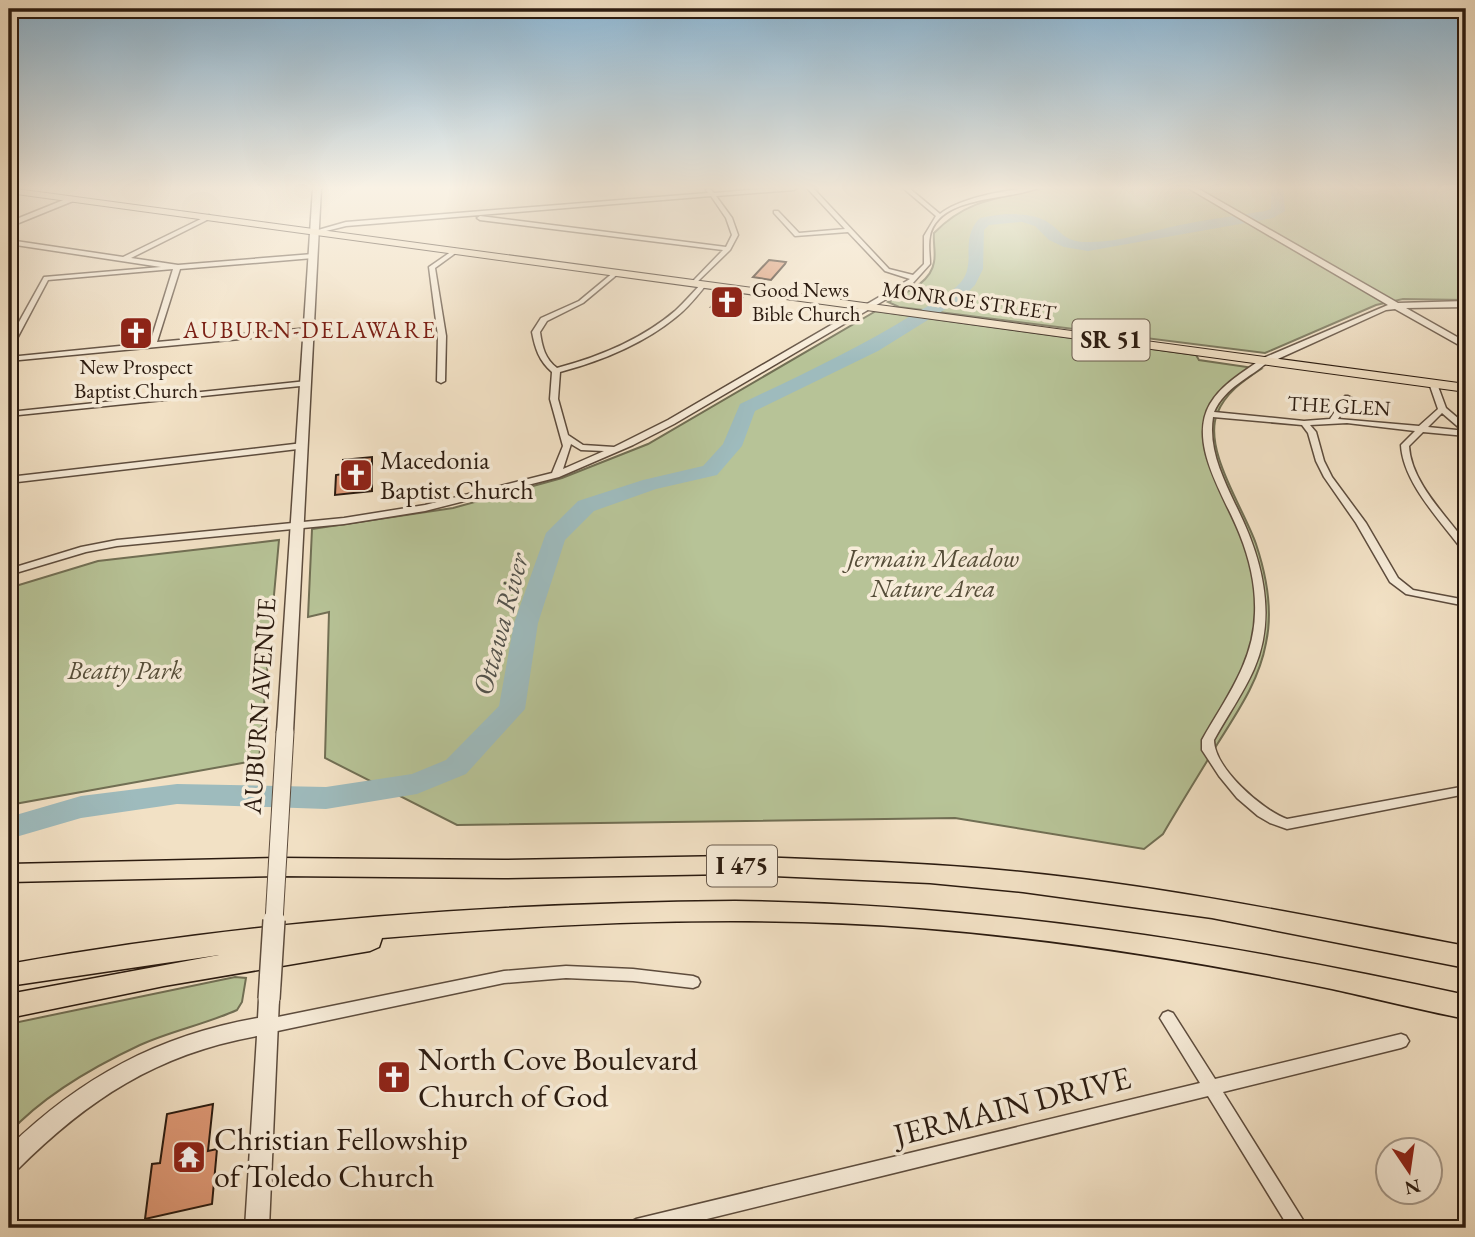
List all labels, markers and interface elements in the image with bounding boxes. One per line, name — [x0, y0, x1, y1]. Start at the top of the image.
street label: MONROE STREET — [880, 275, 1059, 326]
place label: Good News Bible Church — [752, 276, 861, 327]
church icon: Good News Bible Church — [708, 283, 746, 321]
church icon: New Prospect Baptist Church — [117, 314, 155, 352]
district label: AUBURN-DELAWARE — [182, 315, 437, 345]
road number: SR 51 — [1072, 320, 1150, 360]
place label: New Prospect Baptist Church — [74, 353, 198, 404]
street label: THE GLEN — [1287, 389, 1392, 422]
place label: Macedonia Baptist Church — [380, 443, 534, 507]
church icon: Macedonia Baptist Church — [337, 456, 375, 494]
park label: Jermain Meadow Nature Area — [842, 541, 1019, 605]
water label: Ottawa River — [464, 548, 537, 699]
street label: AUBURN AVENUE — [234, 596, 284, 816]
park label: Beatty Park — [67, 653, 183, 687]
road number: I 475 — [707, 846, 777, 886]
place label: North Cove Boulevard Church of God — [418, 1038, 699, 1117]
street label: JERMAIN DRIVE — [886, 1056, 1135, 1156]
church icon: North Cove Boulevard Church of God — [375, 1058, 413, 1096]
place label: Christian Fellowship of Toledo Church — [214, 1118, 468, 1197]
north arrow — [1374, 1136, 1444, 1206]
temple icon: Christian Fellowship of Toledo Church — [170, 1138, 208, 1176]
text: N — [1402, 1173, 1423, 1201]

